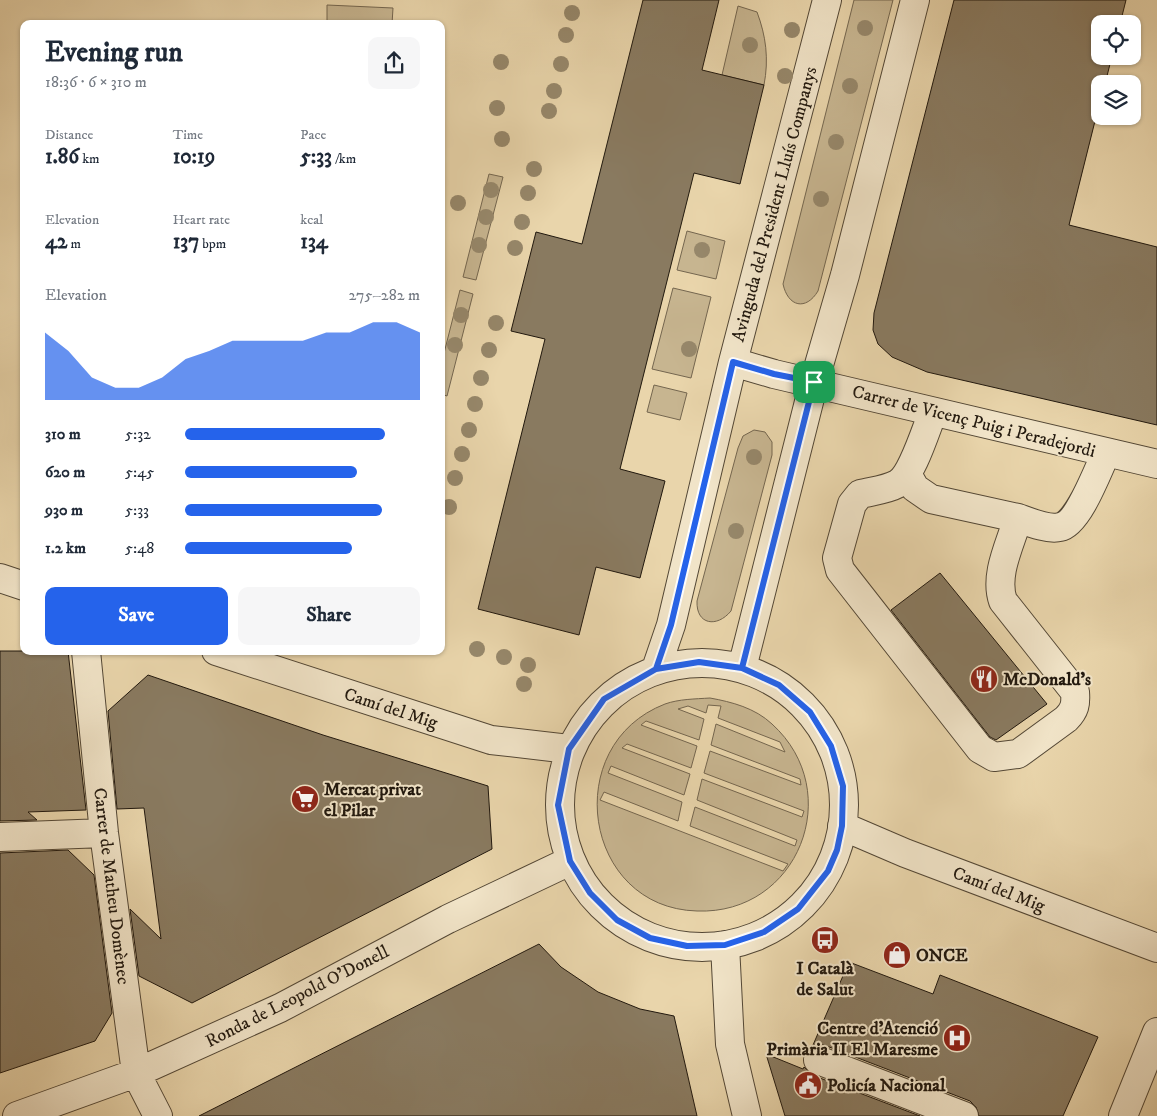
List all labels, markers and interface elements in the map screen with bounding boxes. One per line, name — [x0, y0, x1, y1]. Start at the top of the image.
map controls — [1091, 15, 1141, 125]
button: locate — [1091, 15, 1141, 65]
text: Evening run — [45, 35, 183, 70]
button: share — [368, 37, 420, 89]
street label: Avinguda del President Lluís Companys — [728, 64, 822, 344]
text: 18:36 · 6 × 310 m — [45, 72, 147, 92]
button: layers — [1091, 75, 1141, 125]
text: Distance — [45, 126, 93, 144]
text: Time — [173, 126, 203, 144]
text: Pace — [300, 126, 326, 144]
text: 1.86 — [45, 144, 79, 170]
text: 10:19 — [173, 144, 215, 170]
text: 5:33 — [300, 144, 332, 170]
text: km — [79, 150, 100, 168]
text: /km — [332, 150, 356, 168]
text: Elevation — [45, 211, 99, 229]
text: Heart rate — [173, 211, 230, 229]
text: kcal — [300, 211, 323, 229]
text: 42 — [45, 229, 67, 255]
text: 137 — [173, 229, 199, 255]
text: 134 — [300, 229, 328, 255]
text: m — [67, 235, 81, 253]
text: bpm — [199, 235, 226, 253]
text: Elevation — [45, 285, 107, 305]
text: 275–282 m — [349, 285, 420, 305]
pin — [793, 361, 835, 403]
icon: arrive — [800, 368, 828, 396]
street label: Carrer de Vicenç Puig i Peradejordi — [850, 381, 1098, 463]
text: 310 m — [45, 424, 81, 444]
text: 5:32 — [125, 424, 151, 444]
text: 620 m — [45, 462, 85, 482]
text: 5:45 — [125, 462, 154, 482]
text: 930 m — [45, 500, 83, 520]
text: 5:33 — [125, 500, 149, 520]
text: 1.2 km — [45, 538, 86, 558]
text: 5:48 — [125, 538, 154, 558]
button: Save — [45, 587, 228, 645]
button: Share — [238, 587, 420, 645]
restaurant icon: McDonald's — [969, 664, 999, 694]
place label: McDonald's — [1003, 669, 1091, 691]
street label: Camí del Mig — [341, 683, 441, 735]
place label: Mercat privat el Pilar — [324, 779, 421, 822]
supermarket icon: Mercat privat el Pilar — [290, 784, 320, 814]
street label: Carrer de Matheu Domènec — [88, 786, 134, 986]
street label: Camí del Mig — [949, 862, 1048, 918]
bus stop icon: I Català de Salut — [810, 925, 840, 955]
shop icon: ONCE — [882, 940, 912, 970]
street label: Ronda de Leopold O'Donell — [202, 941, 393, 1053]
place label: ONCE — [916, 945, 968, 967]
place label: I Català de Salut — [796, 958, 854, 1001]
place label: Centre d'Atenció Primària II El Maresme — [766, 1018, 939, 1061]
hospital icon: Centre d'Atenció Primària II El Maresme — [942, 1023, 972, 1053]
public building icon: Policía Nacional — [793, 1070, 823, 1100]
place label: Policía Nacional — [827, 1075, 946, 1097]

